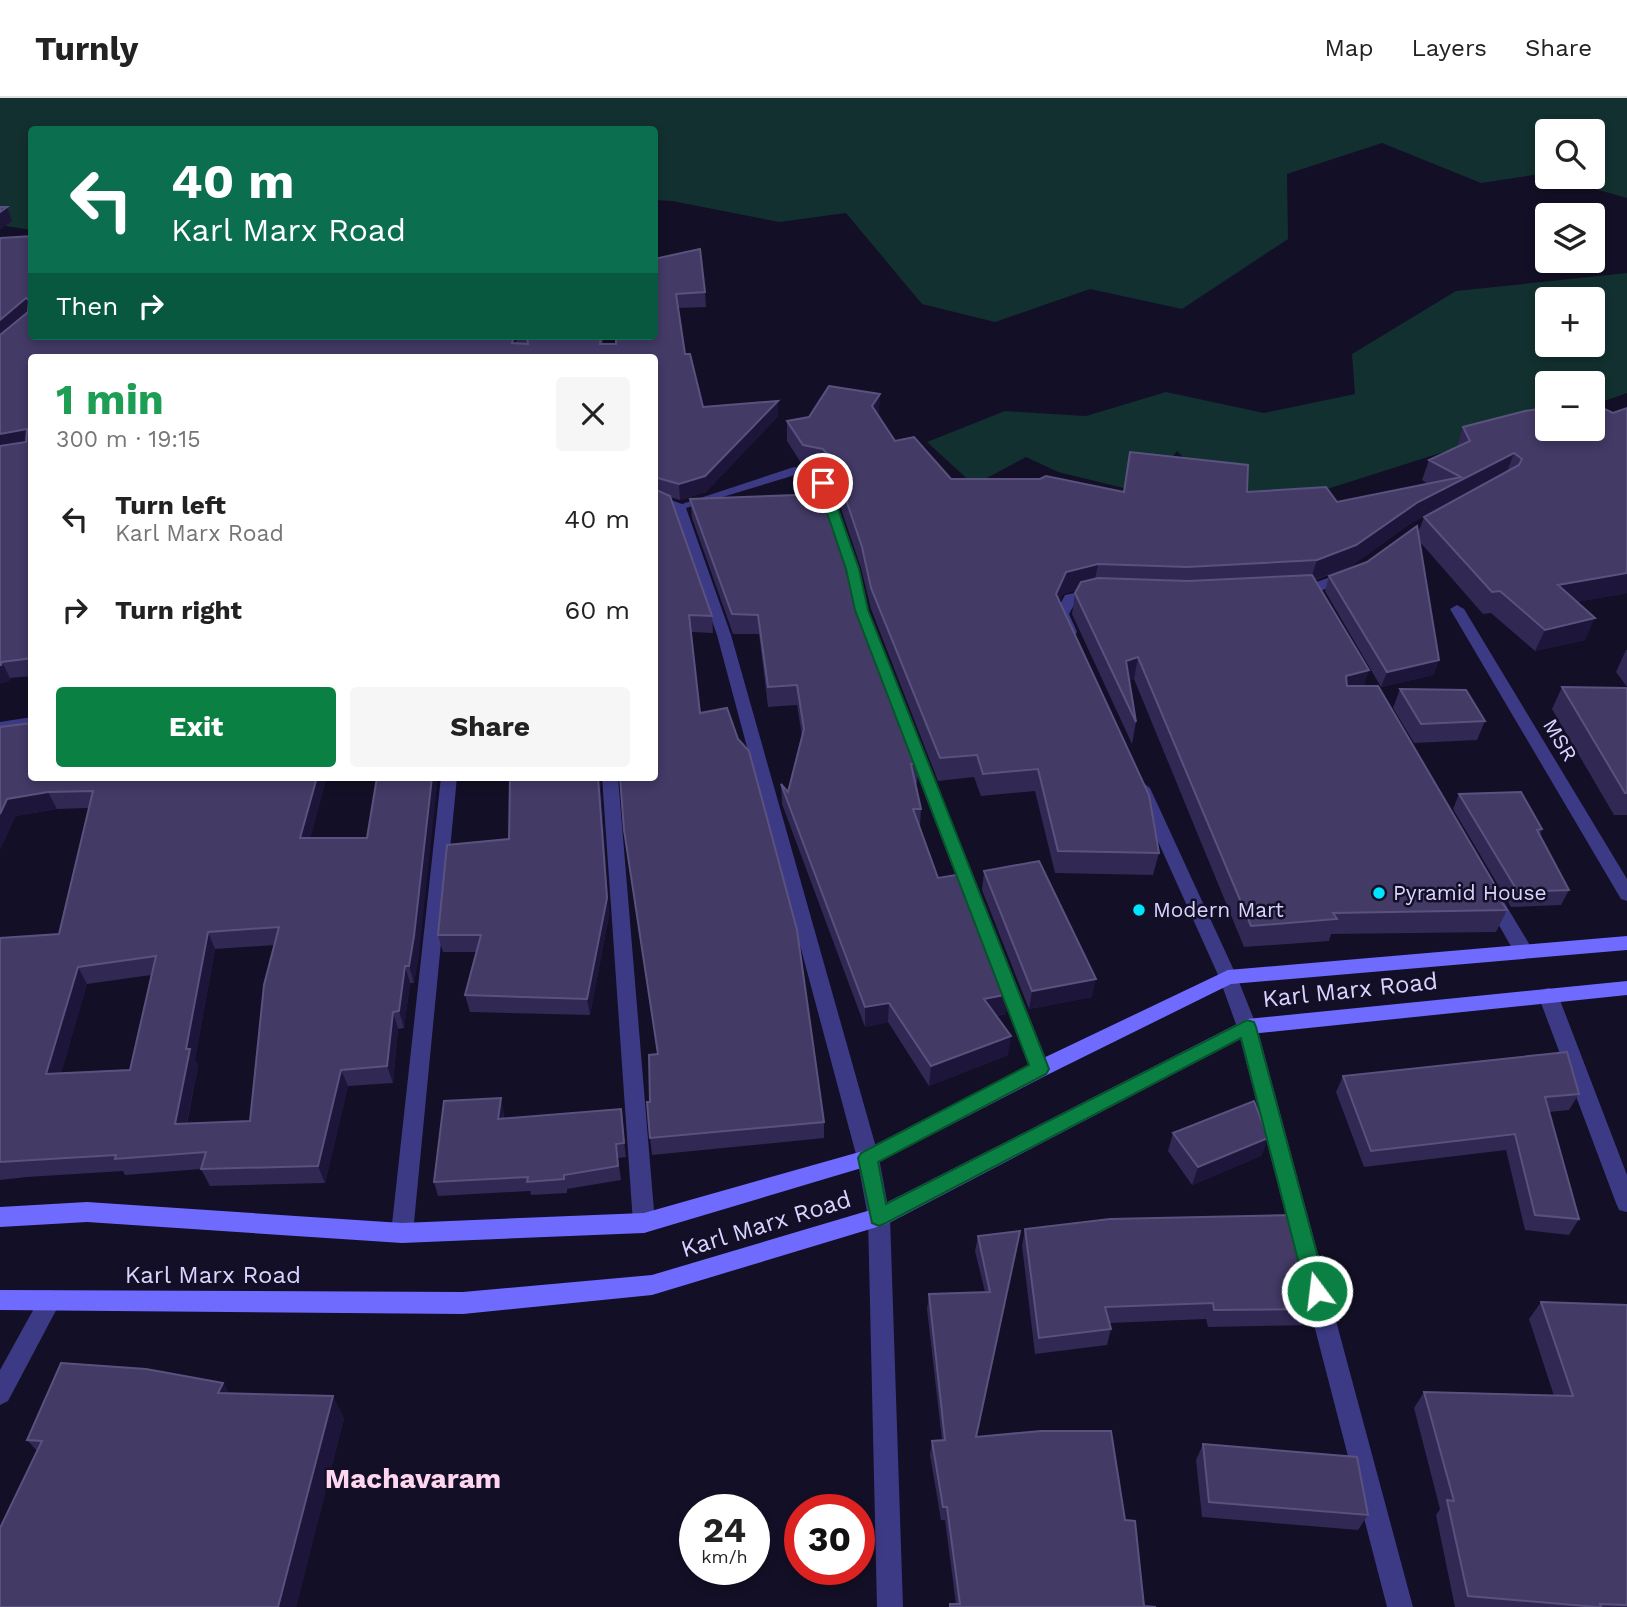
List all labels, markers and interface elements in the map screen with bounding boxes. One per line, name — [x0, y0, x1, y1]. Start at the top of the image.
text: Turnly — [35, 29, 138, 68]
text: Map — [1325, 34, 1373, 62]
text: Layers — [1411, 34, 1487, 62]
text: Share — [1525, 34, 1592, 62]
map controls — [1535, 119, 1605, 441]
button: search — [1535, 119, 1605, 189]
text: 40 m — [171, 152, 294, 210]
icon: left — [56, 154, 147, 245]
button: layers — [1535, 203, 1605, 273]
text: Karl Marx Road — [171, 211, 406, 249]
icon: right — [132, 287, 170, 325]
button: + — [1535, 287, 1605, 357]
text: Then — [56, 291, 118, 321]
button: − — [1535, 371, 1605, 441]
text: 1 min — [56, 375, 164, 424]
button: close — [556, 377, 630, 451]
text: 300 m · 19:15 — [56, 426, 201, 453]
pin — [793, 453, 853, 513]
icon: arrive — [804, 464, 842, 502]
text: Turn left — [115, 490, 226, 520]
icon: left — [56, 500, 94, 538]
text: 40 m — [564, 504, 630, 534]
text: Karl Marx Road — [115, 520, 284, 547]
icon: right — [56, 591, 94, 629]
text: Turn right — [115, 595, 242, 625]
text: 60 m — [564, 595, 630, 625]
button: Exit — [56, 687, 336, 767]
button: Share — [350, 687, 630, 767]
street label: MSR — [1538, 714, 1583, 766]
place label: Pyramid House — [1393, 880, 1547, 905]
marker: Pyramid House — [1371, 885, 1387, 901]
place label: Modern Mart — [1153, 897, 1284, 922]
marker: Modern Mart — [1131, 902, 1147, 918]
street label: Karl Marx Road — [1261, 967, 1439, 1013]
street label: Karl Marx Road — [678, 1185, 854, 1263]
position arrow — [1280, 1254, 1354, 1328]
street label: Karl Marx Road — [125, 1261, 301, 1289]
district label: Machavaram — [325, 1462, 501, 1495]
speed limit sign: 30 — [784, 1494, 875, 1585]
text: 24 — [703, 1509, 746, 1551]
text: km/h — [701, 1546, 748, 1567]

